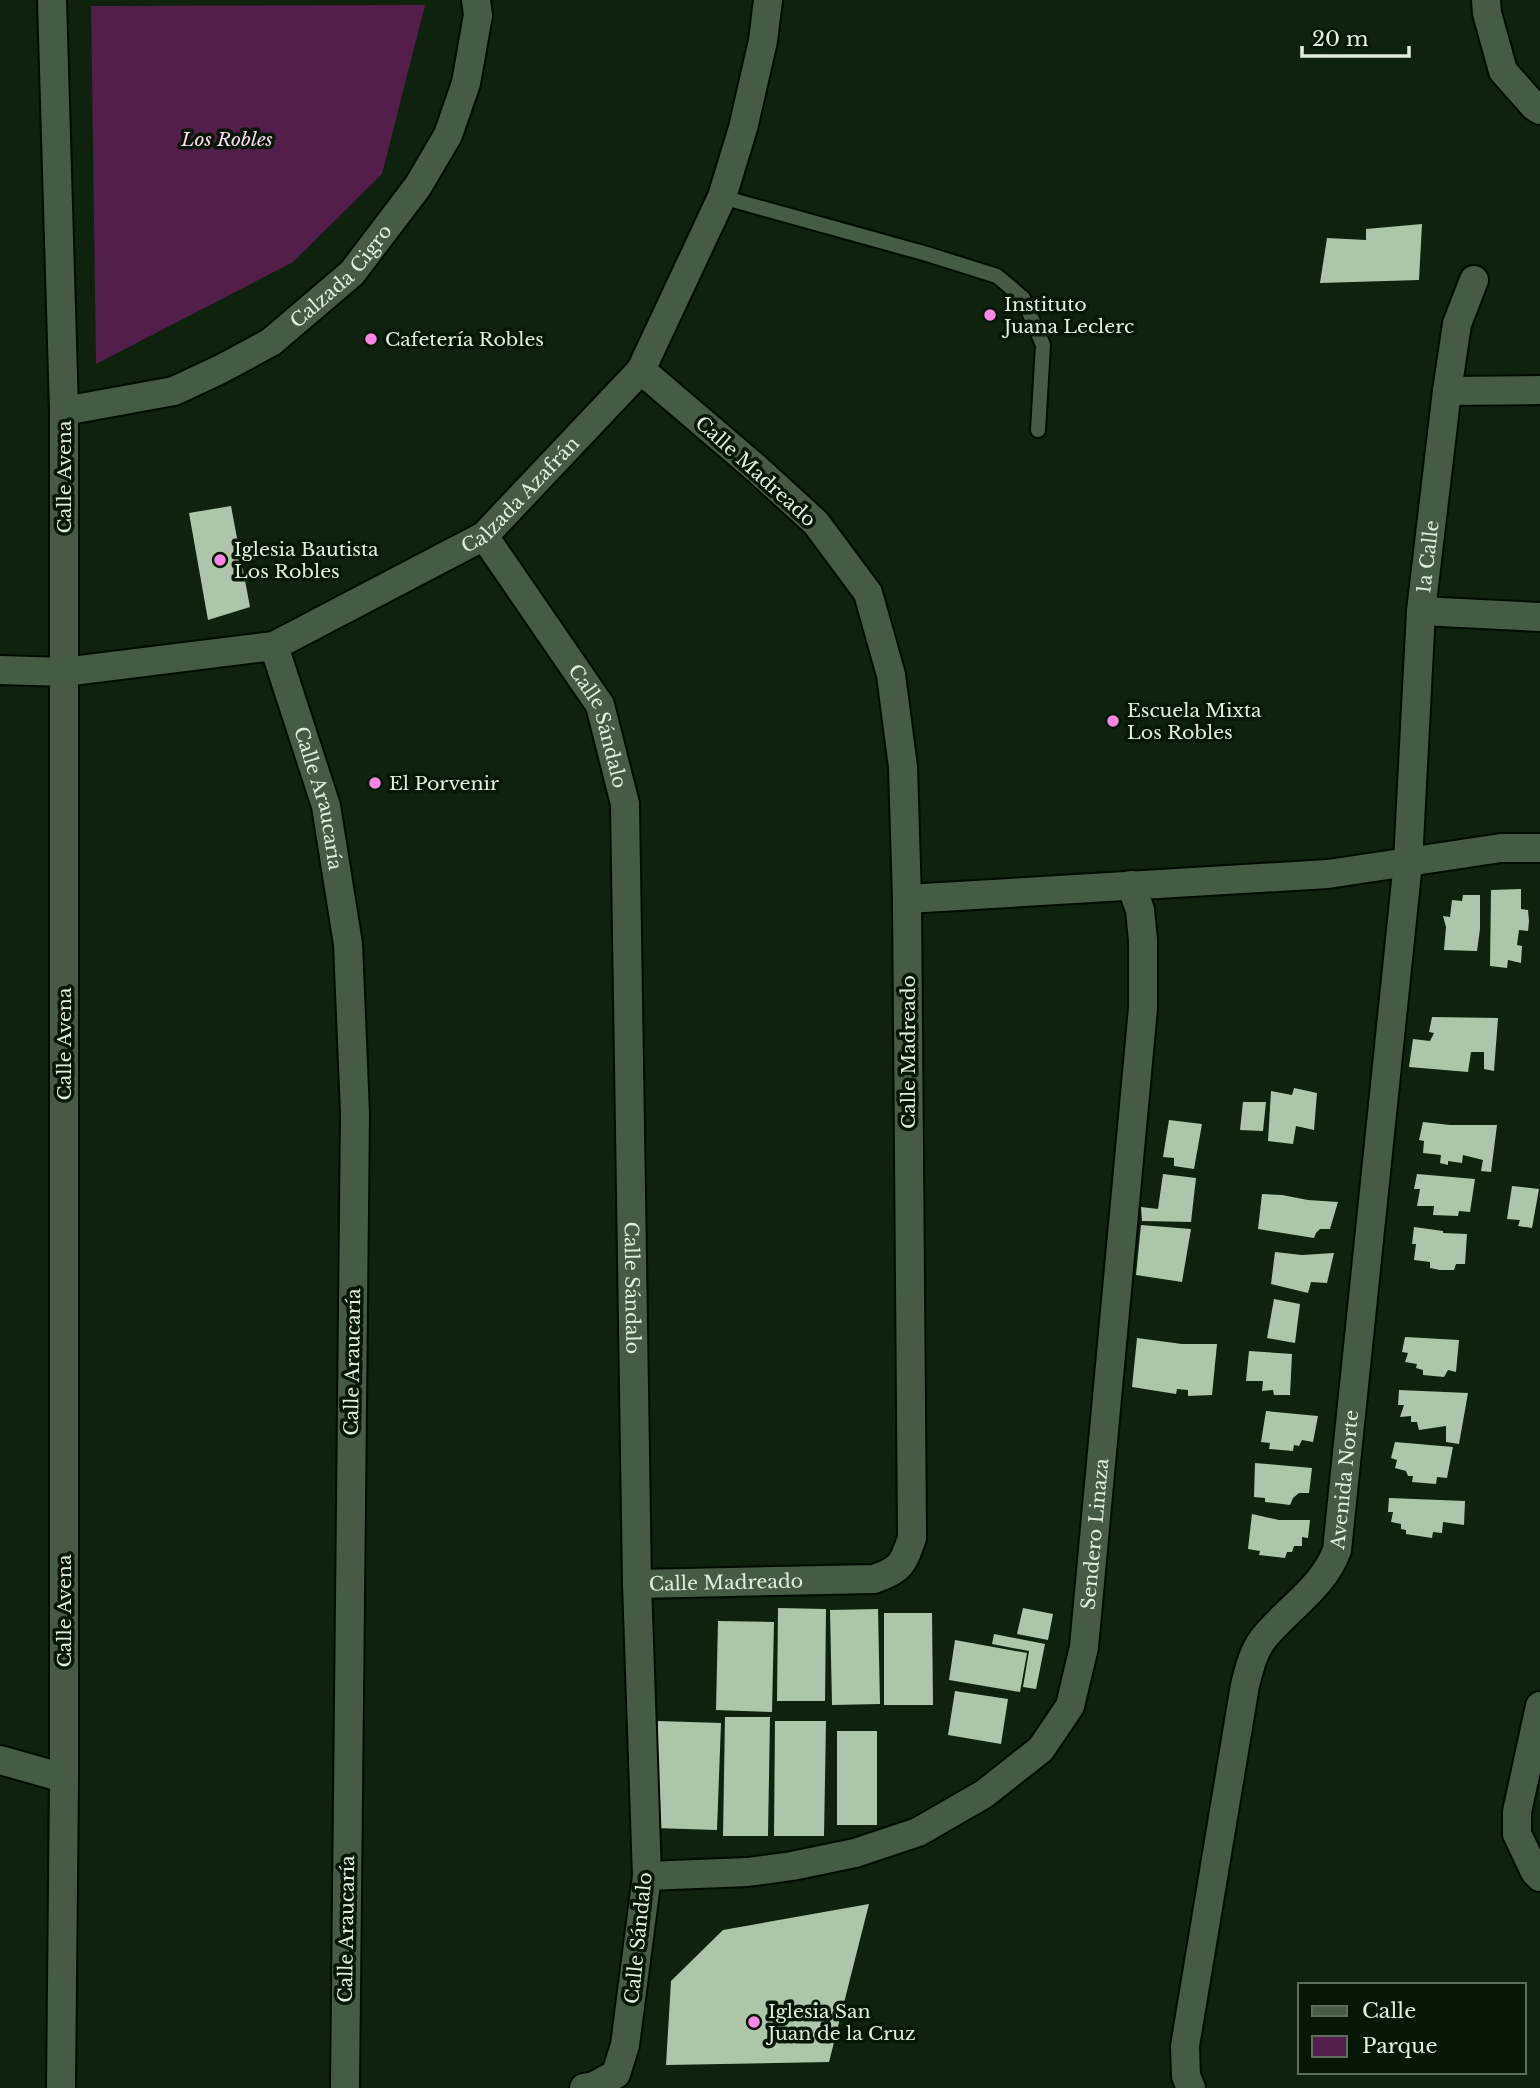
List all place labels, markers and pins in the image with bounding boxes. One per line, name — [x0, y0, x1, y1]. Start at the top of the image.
place label: Instituto Juana Leclerc — [1001, 293, 1134, 338]
marker: Instituto Juana Leclerc — [982, 307, 998, 323]
place label: Cafetería Robles — [385, 328, 544, 351]
marker: Cafetería Robles — [363, 331, 379, 347]
place label: Iglesia Bautista Los Robles — [234, 538, 379, 583]
marker: Iglesia Bautista Los Robles — [212, 552, 228, 568]
place label: Escuela Mixta Los Robles — [1127, 699, 1262, 744]
marker: Escuela Mixta Los Robles — [1105, 713, 1121, 729]
place label: El Porvenir — [389, 772, 499, 795]
marker: El Porvenir — [367, 775, 383, 791]
place label: Iglesia San Juan de la Cruz — [765, 2000, 916, 2045]
marker: Iglesia San Juan de la Cruz — [746, 2014, 762, 2030]

